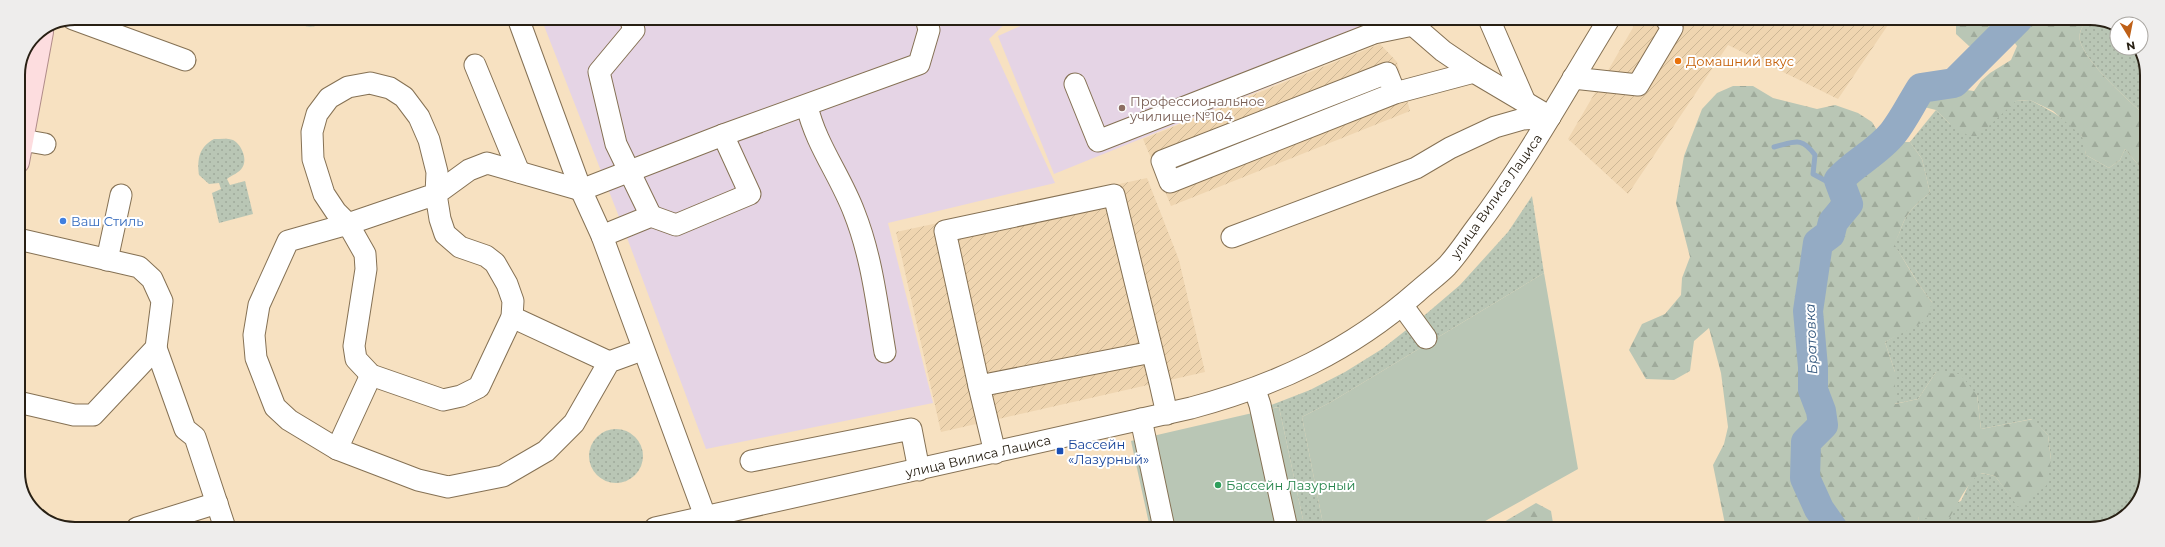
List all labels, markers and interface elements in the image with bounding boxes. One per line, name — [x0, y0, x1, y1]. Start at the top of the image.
north arrow — [2109, 16, 2149, 56]
text: N — [2125, 38, 2136, 54]
place label: Домашний вкус — [1686, 53, 1794, 69]
marker: Домашний вкус — [1673, 56, 1683, 66]
place label: Профессиональное училище №104 — [1129, 93, 1265, 124]
marker: Профессиональное училище №104 — [1117, 103, 1127, 113]
street label: улица Вилиса Лациса — [1446, 131, 1545, 262]
place label: Ваш Стиль — [71, 213, 144, 229]
marker: Ваш Стиль — [58, 216, 68, 226]
water label: Братовка — [1801, 303, 1821, 375]
street label: улица Вилиса Лациса — [903, 431, 1052, 481]
place label: Бассейн «Лазурный» — [1068, 436, 1149, 467]
marker: Бассейн «Лазурный» — [1055, 446, 1065, 456]
place label: Бассейн Лазурный — [1226, 477, 1355, 493]
marker: Бассейн Лазурный — [1213, 480, 1223, 490]

